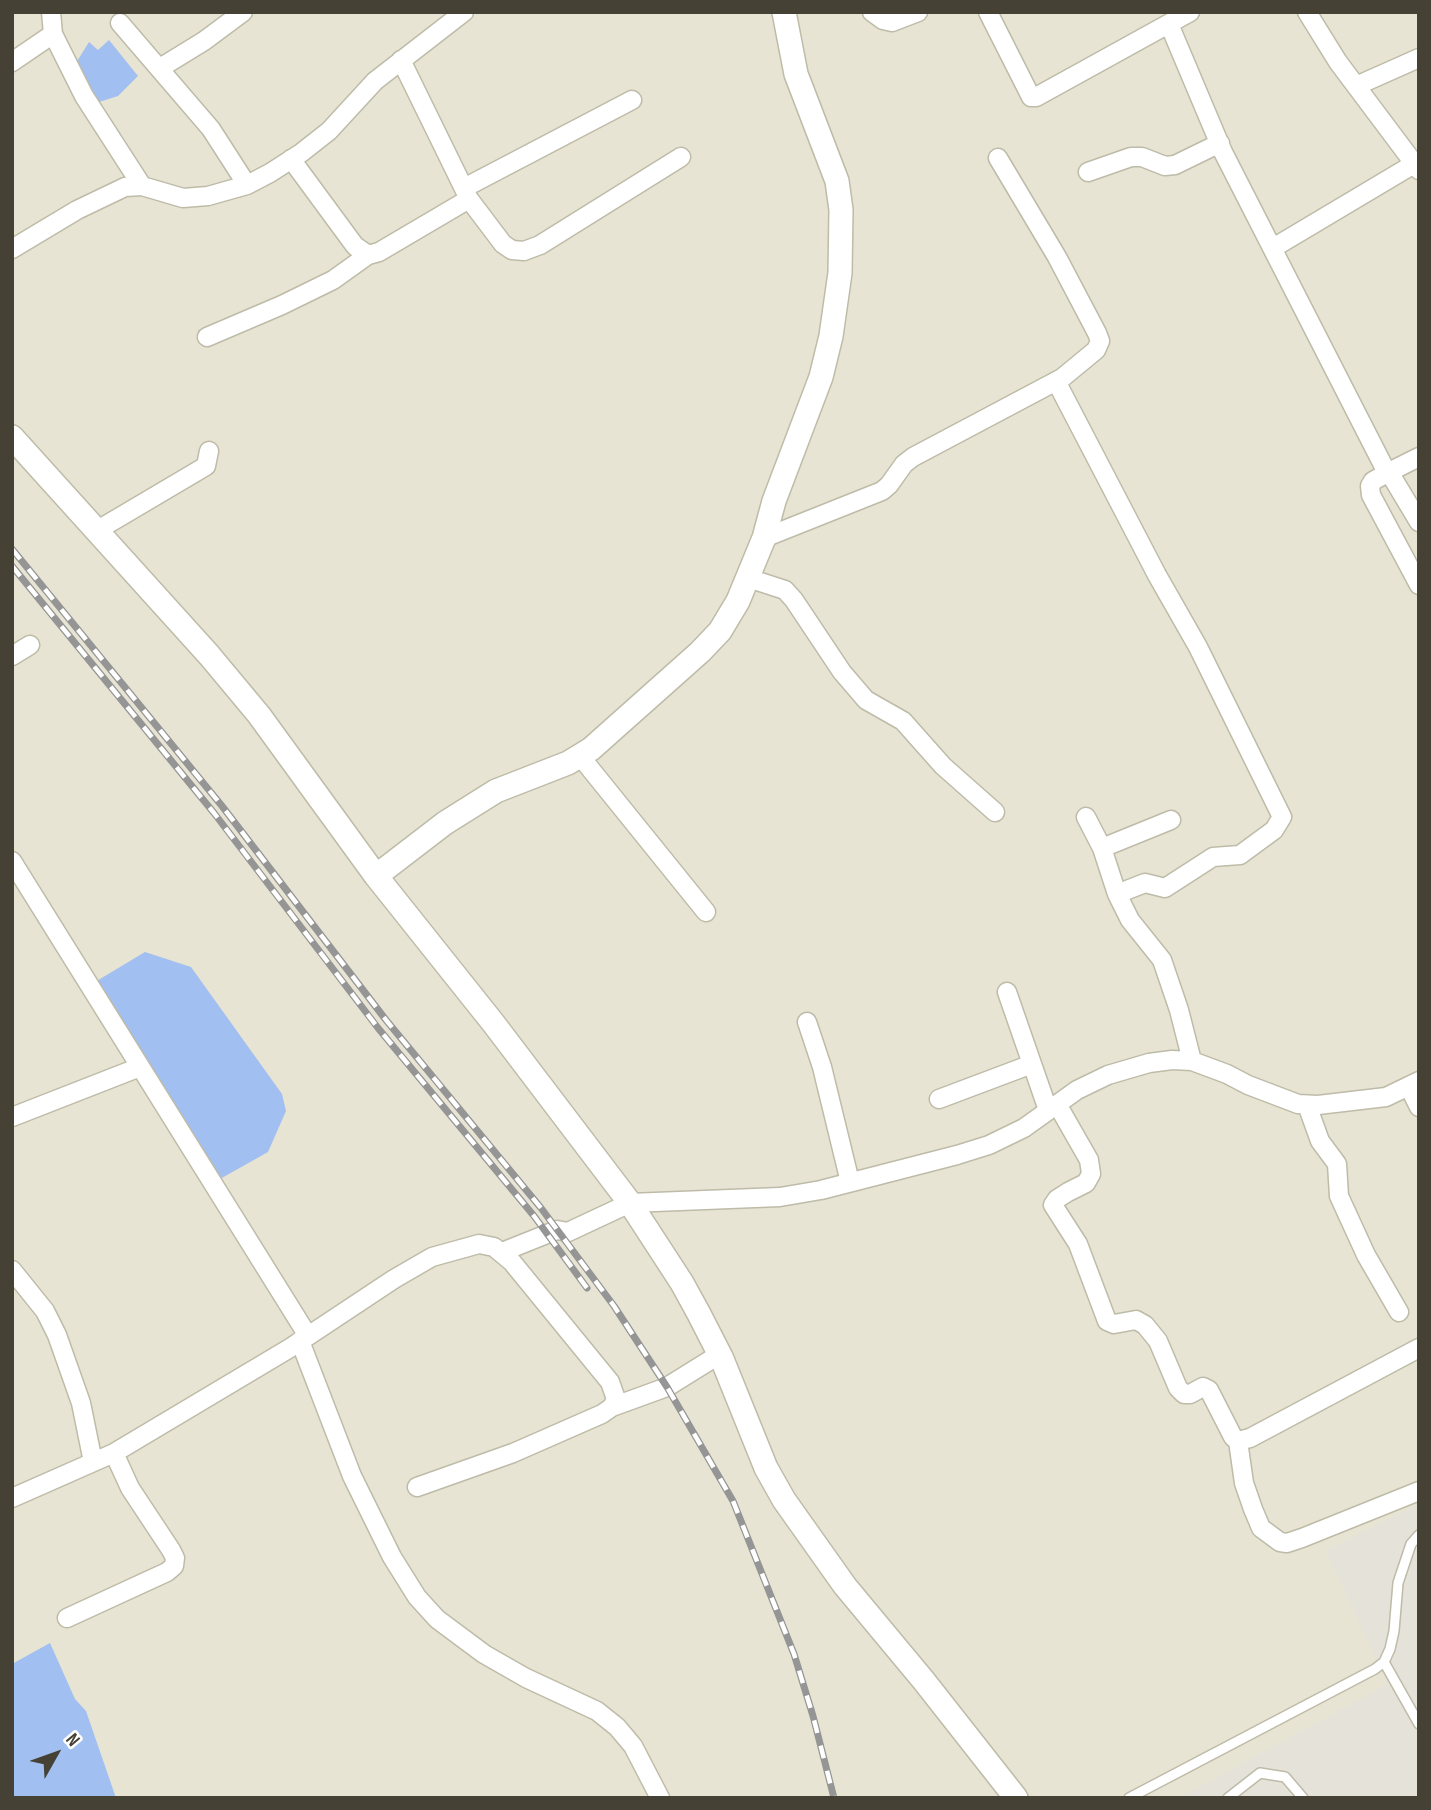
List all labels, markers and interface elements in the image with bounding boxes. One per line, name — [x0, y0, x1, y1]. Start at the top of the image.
north arrow — [21, 1719, 91, 1789]
text: N — [60, 1729, 85, 1751]

